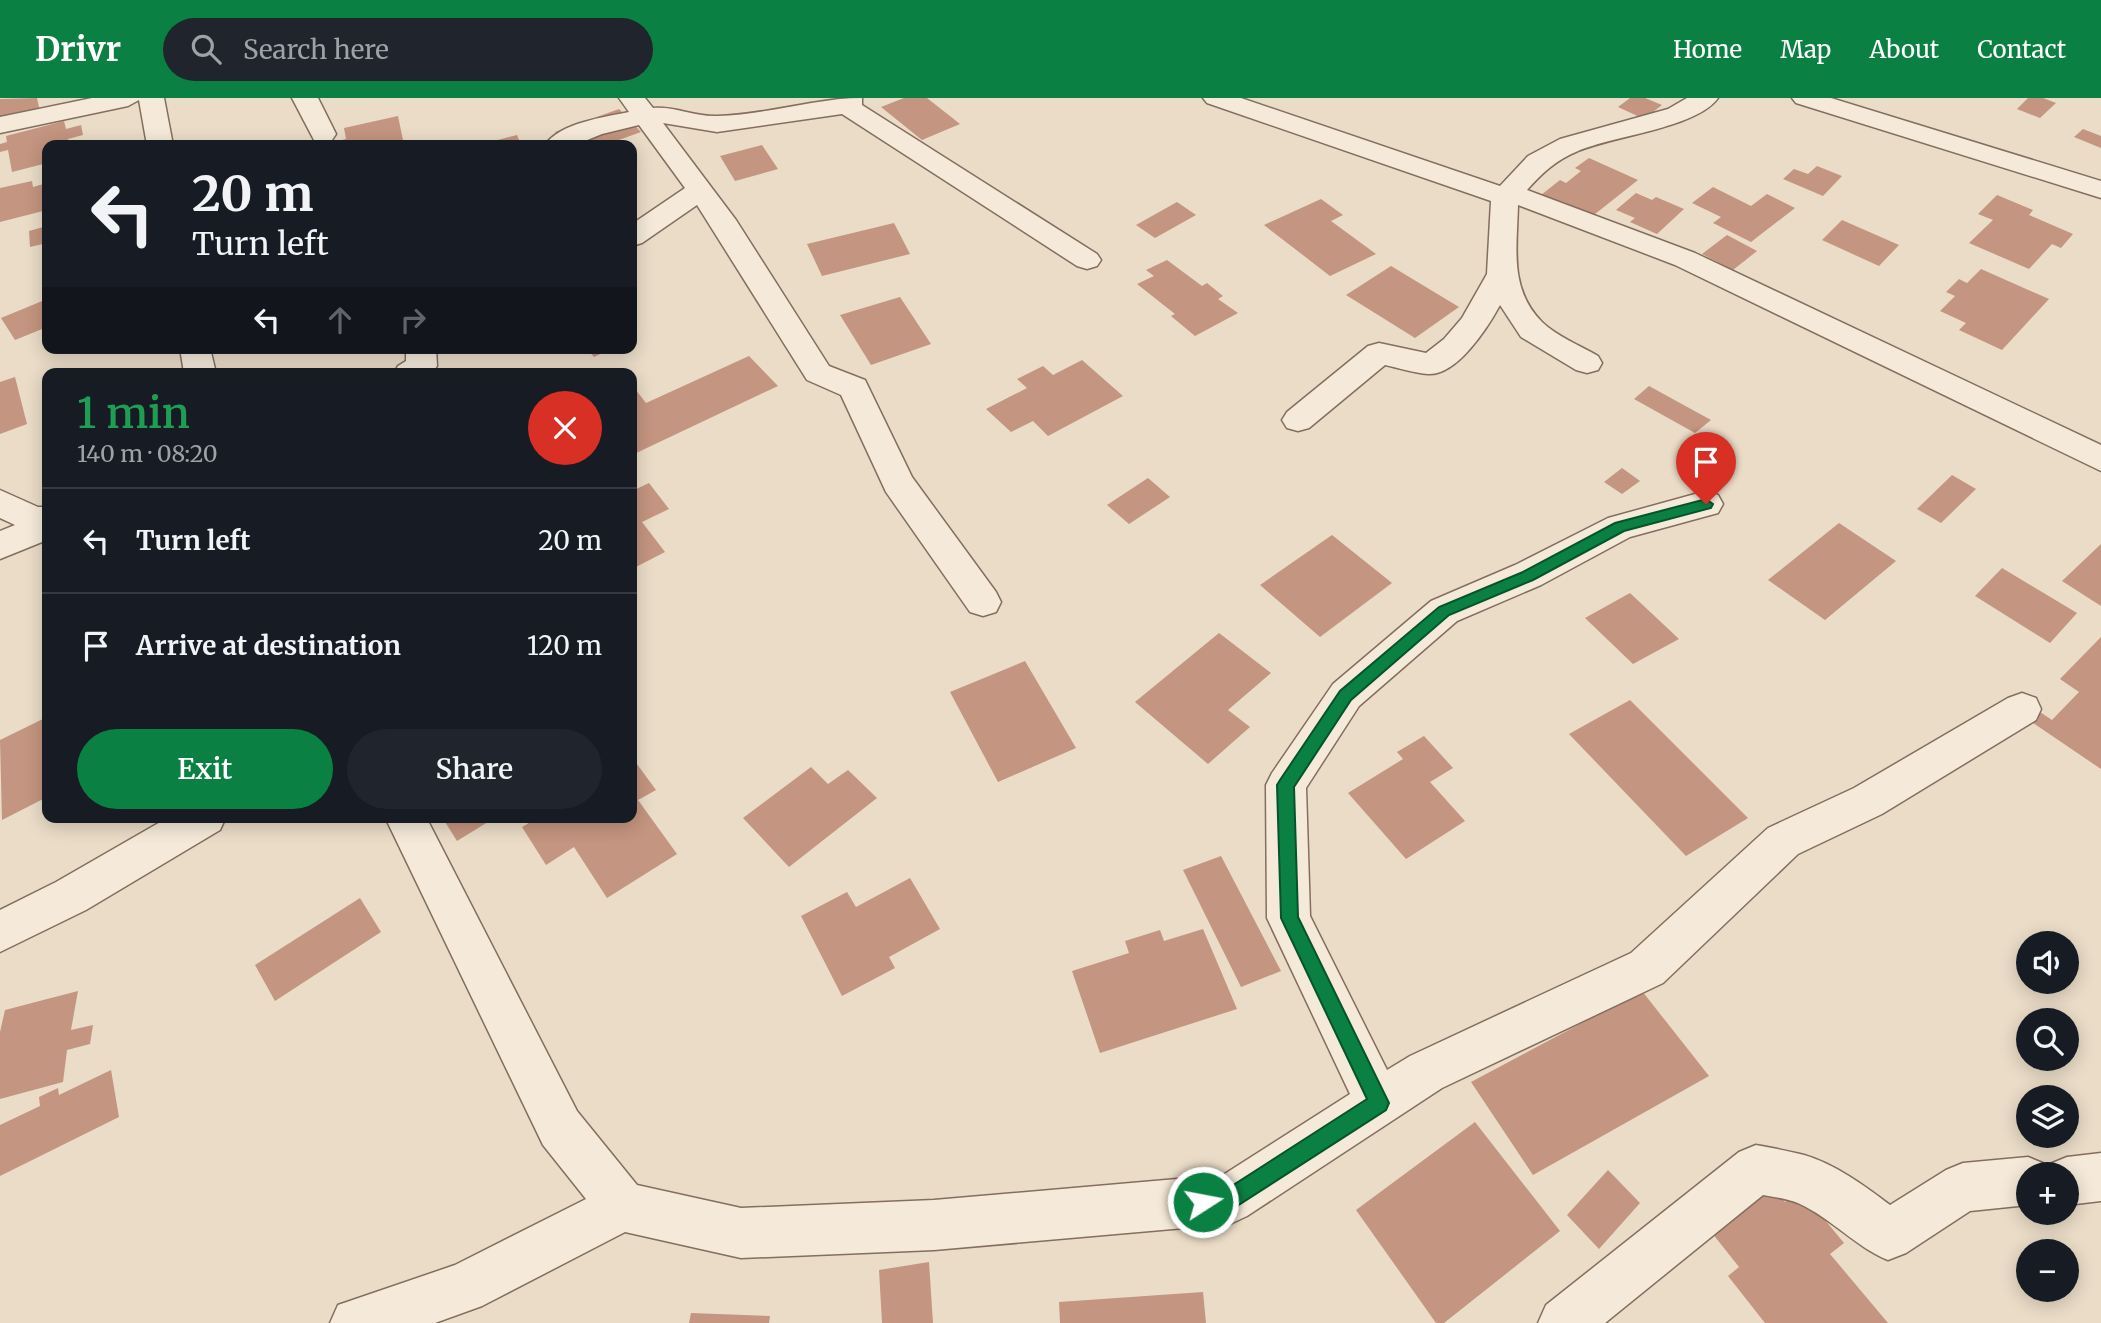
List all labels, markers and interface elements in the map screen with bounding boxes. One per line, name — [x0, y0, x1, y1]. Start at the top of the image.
search box — [163, 18, 653, 81]
text: Drivr — [35, 29, 121, 70]
icon: search — [187, 30, 225, 68]
text: Search here — [243, 33, 389, 66]
text: Home — [1673, 34, 1742, 65]
text: Map — [1780, 34, 1831, 65]
text: About — [1869, 34, 1939, 65]
text: Contact — [1977, 34, 2066, 65]
text: 20 m — [192, 163, 313, 224]
icon: left — [77, 168, 168, 259]
text: Turn left — [192, 224, 329, 264]
icon: left — [248, 301, 286, 339]
icon: ahead — [321, 301, 359, 339]
icon: right — [394, 301, 432, 339]
text: 1 min — [77, 387, 190, 439]
button: close — [528, 391, 602, 465]
pin — [1676, 432, 1736, 504]
text: 140 m · 08:20 — [77, 439, 218, 468]
icon: arrive — [1687, 443, 1725, 481]
icon: left — [77, 522, 115, 560]
text: Turn left — [136, 524, 250, 557]
text: 20 m — [538, 524, 602, 557]
icon: arrive — [77, 627, 115, 665]
text: Arrive at destination — [136, 629, 401, 662]
text: 120 m — [527, 629, 602, 662]
button: Exit — [77, 729, 333, 809]
button: Share — [347, 729, 602, 809]
map controls — [2016, 931, 2079, 1302]
button: sound — [2016, 931, 2079, 994]
button: search — [2016, 1008, 2079, 1071]
button: layers — [2016, 1085, 2079, 1148]
button: + — [2016, 1162, 2079, 1225]
position arrow — [1166, 1165, 1240, 1239]
button: − — [2016, 1239, 2079, 1302]

